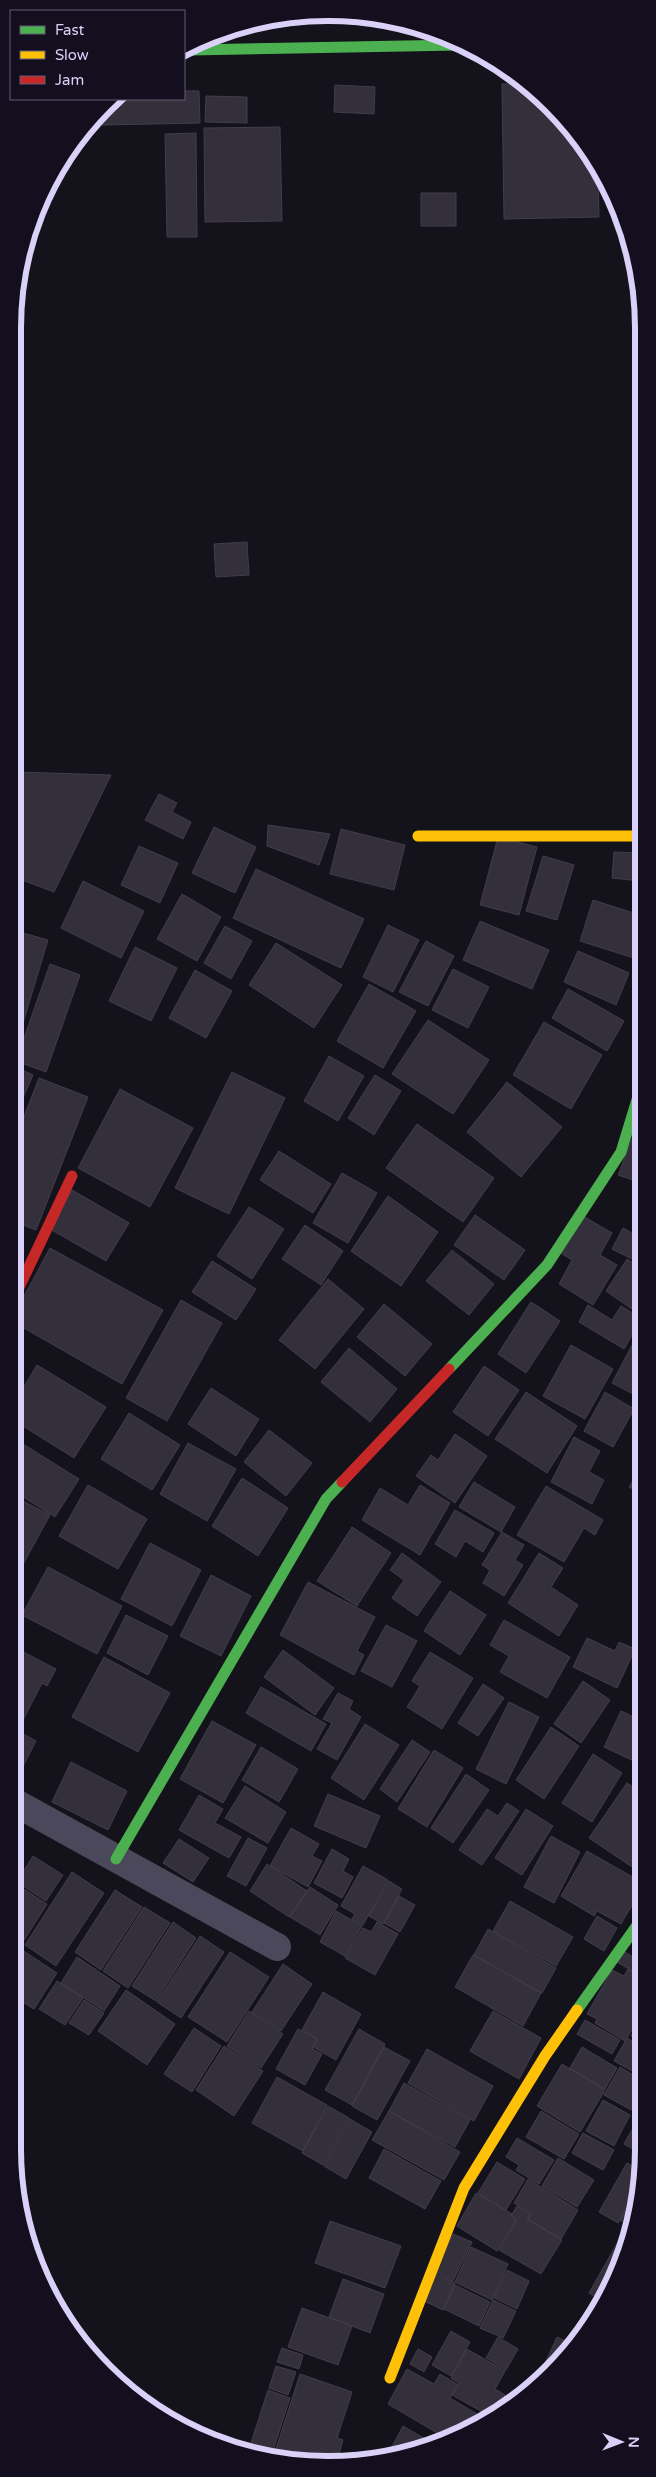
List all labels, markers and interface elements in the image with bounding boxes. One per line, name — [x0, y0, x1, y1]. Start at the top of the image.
legend — [10, 10, 185, 100]
text: Fast — [55, 21, 85, 39]
text: Slow — [55, 46, 89, 64]
text: Jam — [55, 71, 84, 89]
north arrow — [596, 2417, 646, 2467]
text: N — [625, 2436, 642, 2448]

